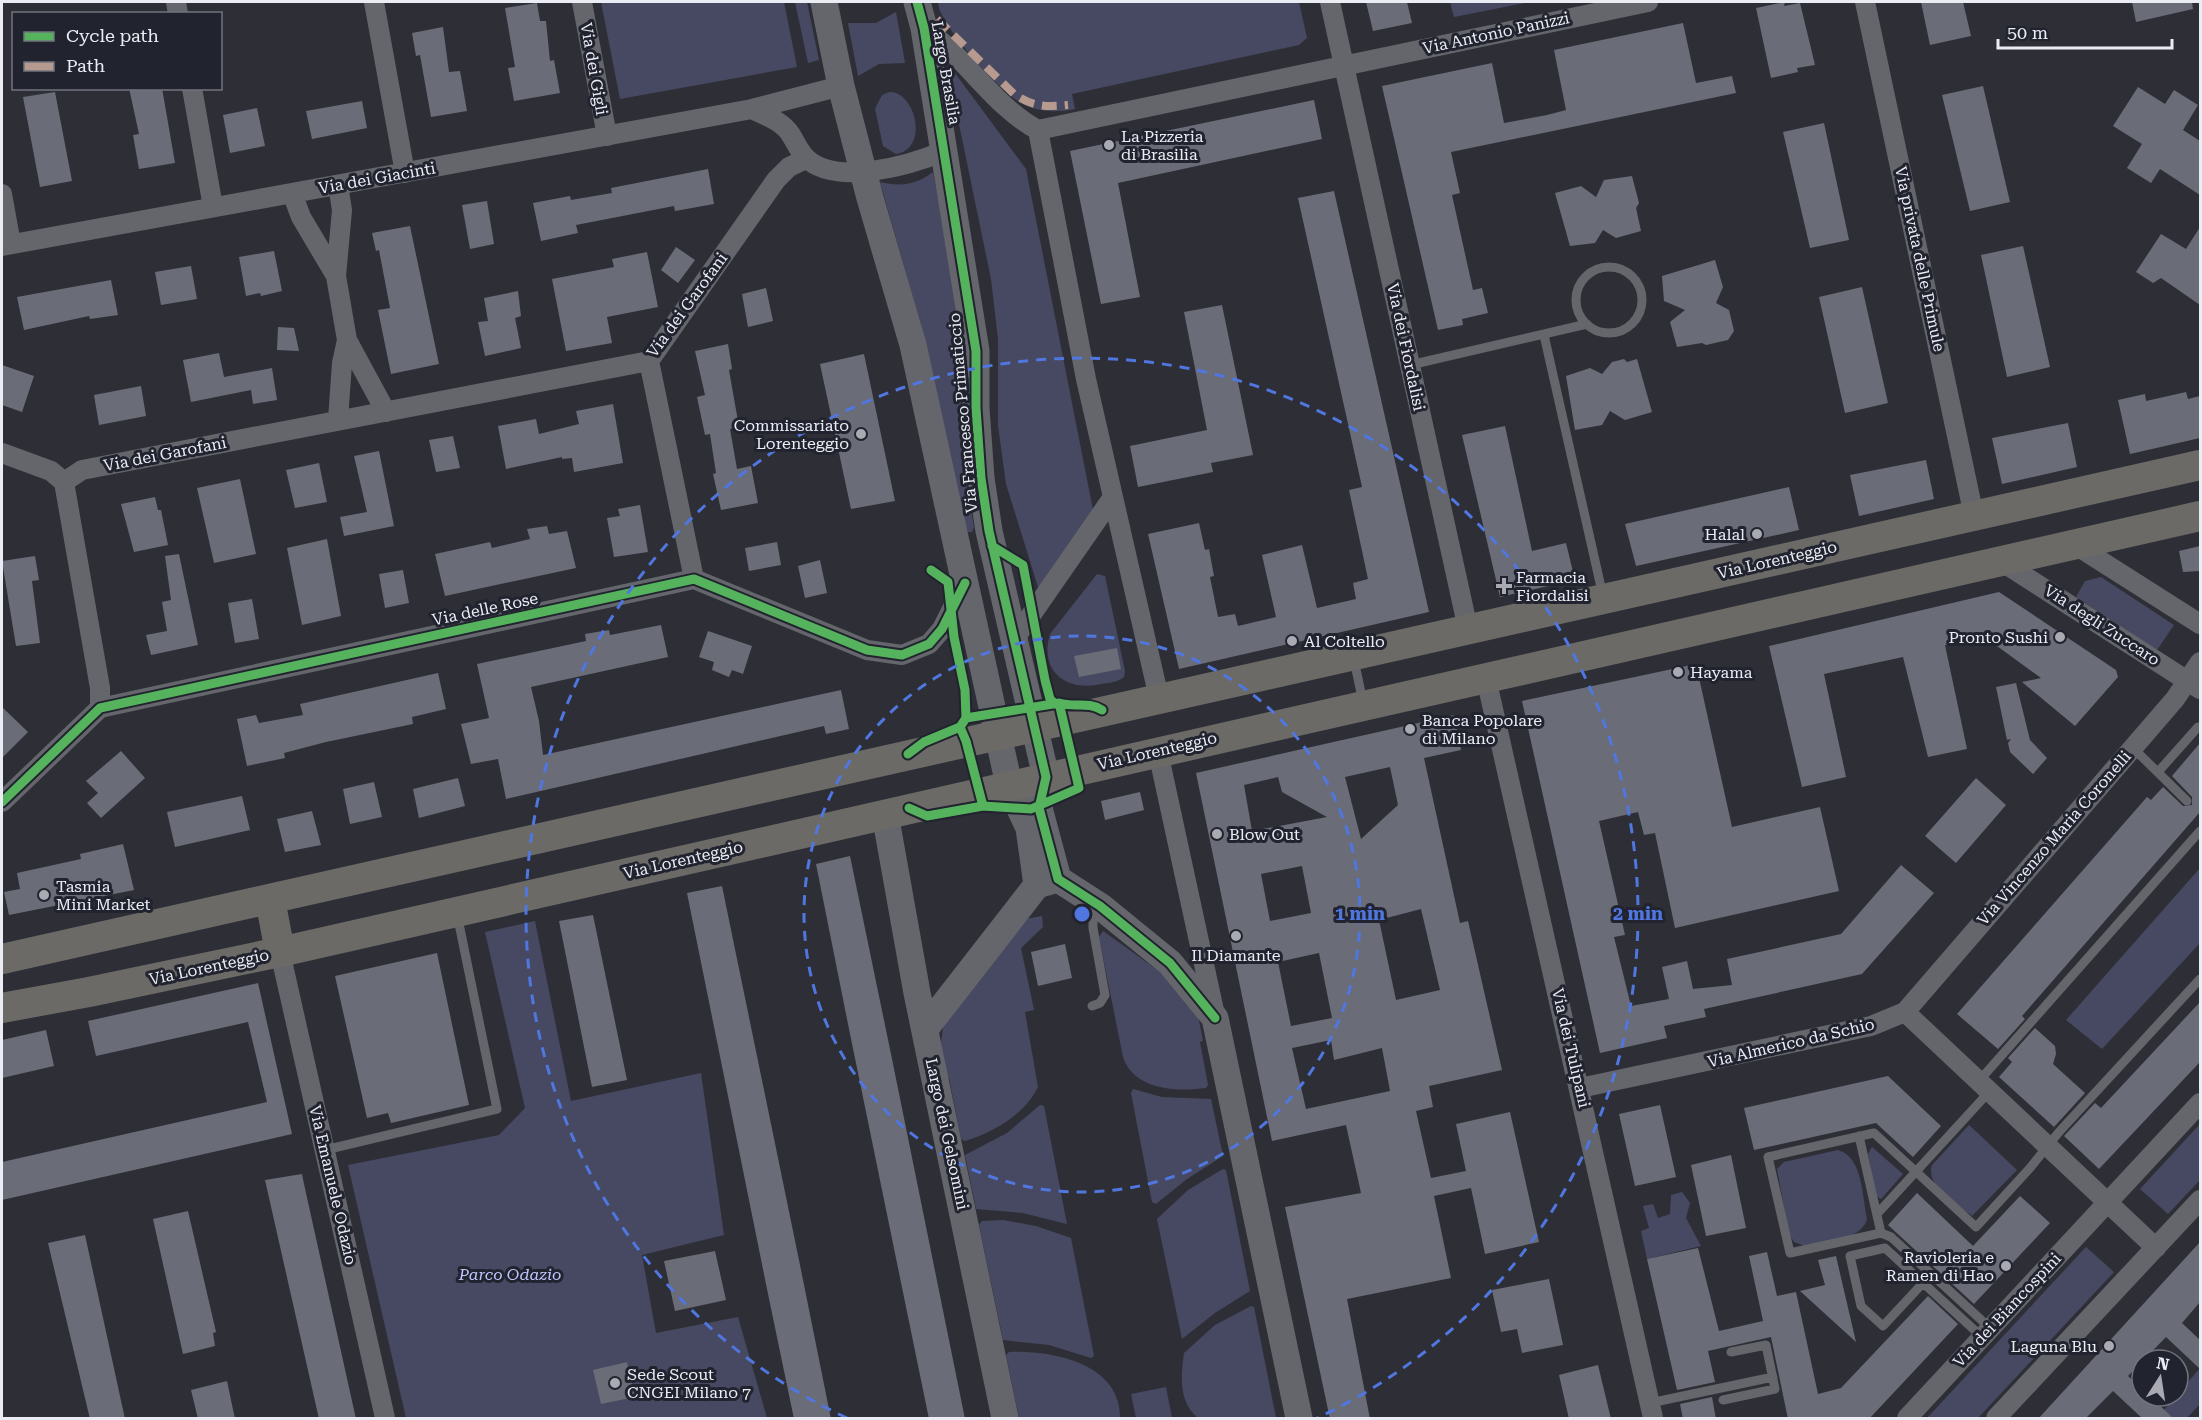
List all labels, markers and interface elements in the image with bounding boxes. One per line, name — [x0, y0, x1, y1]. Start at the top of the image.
street label: Via Antonio Panizzi — [1421, 8, 1571, 58]
legend — [12, 12, 222, 90]
scale bar — [1998, 12, 2172, 50]
street label: Largo Brasilia — [928, 20, 965, 127]
street label: Via dei Gigli — [576, 21, 612, 117]
text: 50 m — [2007, 22, 2048, 43]
text: Cycle path — [66, 25, 159, 46]
text: Path — [66, 55, 105, 76]
place label: La Pizzeria di Brasilia — [1121, 127, 1204, 164]
marker: La Pizzeria di Brasilia — [1102, 138, 1116, 152]
street label: Via dei Giacinti — [317, 158, 437, 198]
street label: Via privata delle Primule — [1891, 165, 1949, 354]
street label: Via dei Garofani — [643, 249, 731, 361]
street label: Via dei Fiordalisi — [1383, 281, 1429, 413]
street label: Via Francesco Primaticcio — [945, 312, 981, 514]
place label: Commissariato Lorenteggio — [734, 416, 849, 453]
marker: Commissariato Lorenteggio — [854, 427, 868, 441]
street label: Via dei Garofani — [102, 433, 228, 475]
place label: Halal — [1705, 525, 1745, 544]
marker: Halal — [1750, 527, 1764, 541]
street label: Via Lorenteggio — [1715, 537, 1839, 583]
place label: Farmacia Fiordalisi — [1516, 568, 1589, 605]
marker: Farmacia Fiordalisi — [1497, 579, 1511, 593]
street label: Via degli Zuccaro — [2041, 581, 2163, 670]
street label: Via delle Rose — [430, 588, 540, 629]
place label: Pronto Sushi — [1948, 628, 2048, 647]
marker: Pronto Sushi — [2053, 630, 2067, 644]
place label: Al Coltello — [1304, 632, 1385, 651]
marker: Al Coltello — [1285, 634, 1299, 648]
place label: Hayama — [1690, 663, 1753, 682]
marker: Hayama — [1671, 665, 1685, 679]
place label: Banca Popolare di Milano — [1422, 711, 1542, 748]
marker: Banca Popolare di Milano — [1403, 722, 1417, 736]
street label: Via Lorenteggio — [1095, 728, 1219, 774]
street label: Via Vincenzo Maria Coronelli — [1973, 747, 2135, 929]
place label: Blow Out — [1229, 825, 1300, 844]
marker: Blow Out — [1210, 827, 1224, 841]
street label: Via Lorenteggio — [621, 837, 745, 883]
place label: Tasmia Mini Market — [56, 877, 151, 914]
marker: Tasmia Mini Market — [37, 888, 51, 902]
text: 1 min — [1335, 903, 1385, 924]
text: 2 min — [1613, 903, 1663, 924]
centre of rings — [1072, 904, 1092, 924]
marker: Il Diamante — [1229, 929, 1243, 943]
street label: Via Lorenteggio — [147, 945, 271, 989]
place label: Il Diamante — [1191, 946, 1281, 965]
street label: Via dei Tulipani — [1548, 986, 1594, 1110]
street label: Via Almerico da Schio — [1706, 1015, 1876, 1071]
street label: Largo dei Gelsomini — [922, 1056, 972, 1212]
street label: Via Emanuele Odazio — [305, 1103, 361, 1267]
place label: Ravioleria e Ramen di Hao — [1886, 1248, 1994, 1285]
street label: Via dei Biancospini — [1949, 1249, 2065, 1371]
marker: Ravioleria e Ramen di Hao — [1999, 1259, 2013, 1273]
park label: Parco Odazio — [458, 1265, 561, 1284]
place label: Laguna Blu — [2011, 1337, 2097, 1356]
marker: Laguna Blu — [2102, 1339, 2116, 1353]
north arrow — [2130, 1348, 2190, 1408]
text: N — [2155, 1353, 2171, 1374]
place label: Sede Scout CNGEI Milano 7 — [627, 1365, 751, 1402]
marker: Sede Scout CNGEI Milano 7 — [608, 1376, 622, 1390]

